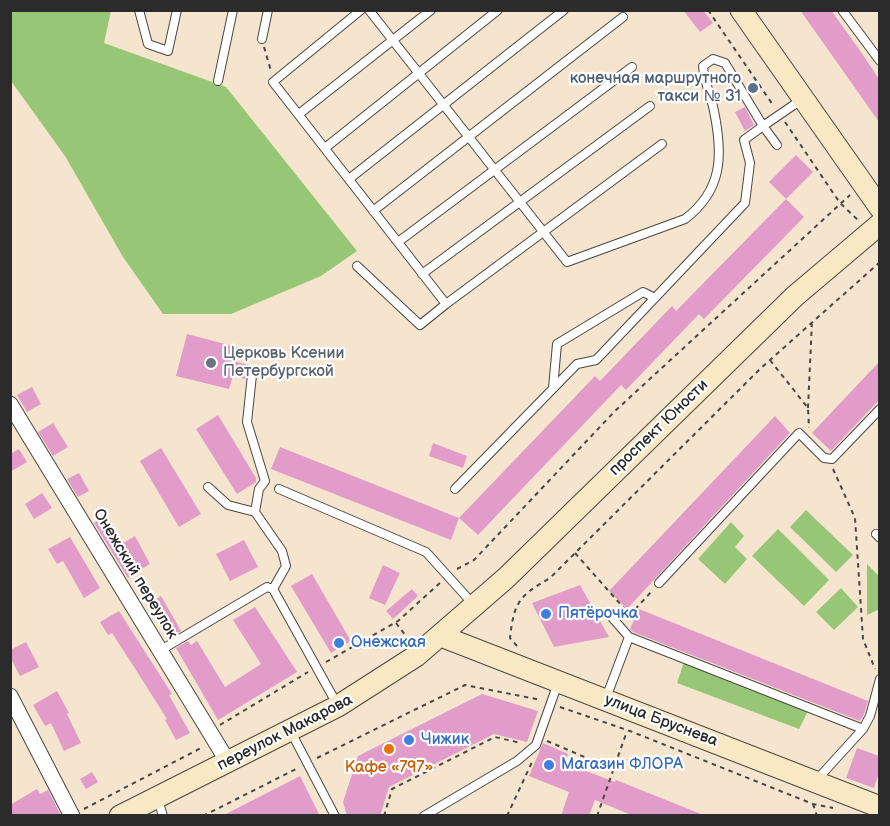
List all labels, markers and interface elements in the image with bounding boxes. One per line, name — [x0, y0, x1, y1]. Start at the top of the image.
place label: конечная маршрутного такси № 31 — [570, 69, 741, 107]
marker: конечная маршрутного такси № 31 — [746, 81, 760, 95]
place label: Церковь Ксении Петербургской — [223, 344, 344, 382]
marker: Церковь Ксении Петербургской — [204, 356, 218, 370]
street label: проспект Юности — [605, 376, 713, 480]
street label: Онежский переулок — [89, 505, 181, 643]
place label: Пятёрочка — [558, 604, 638, 624]
marker: Пятёрочка — [539, 607, 553, 621]
place label: Онежская — [351, 633, 426, 653]
marker: Онежская — [332, 636, 346, 650]
street label: переулок Макарова — [214, 691, 356, 775]
street label: улица Бруснева — [602, 691, 720, 751]
place label: Чижик — [421, 730, 469, 750]
marker: Чижик — [402, 733, 416, 747]
marker: Кафе «797» — [382, 742, 396, 756]
place label: Магазин ФЛОРА — [561, 755, 683, 775]
place label: Кафе «797» — [345, 758, 433, 778]
marker: Магазин ФЛОРА — [542, 758, 556, 772]

